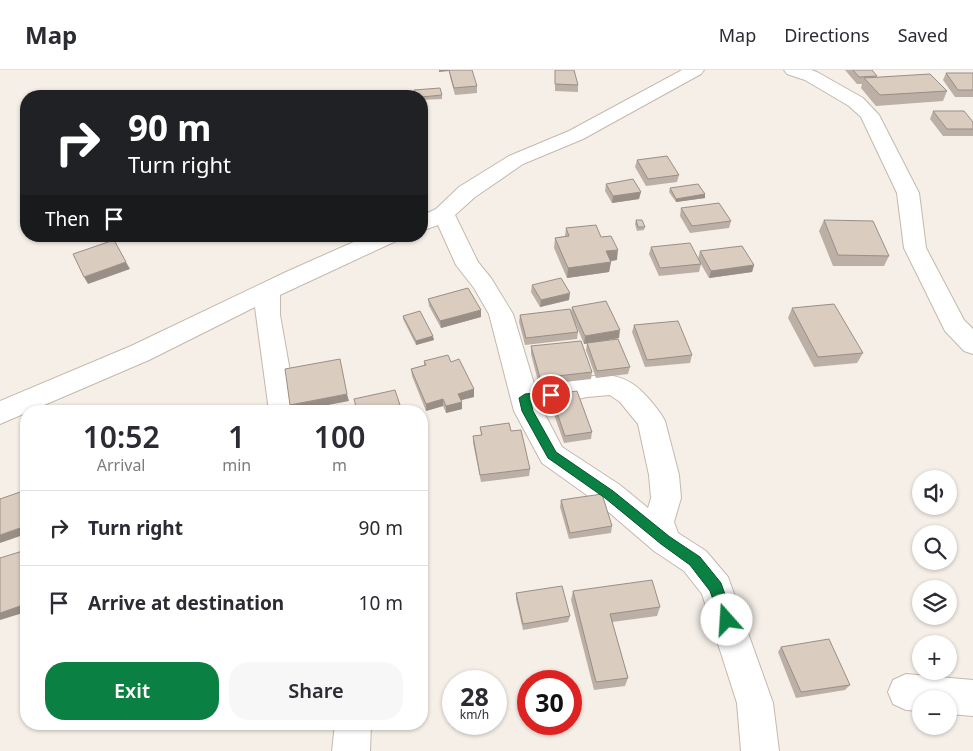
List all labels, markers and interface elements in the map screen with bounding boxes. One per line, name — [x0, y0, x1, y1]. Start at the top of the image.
text: Map — [25, 18, 77, 51]
text: Map — [719, 23, 756, 47]
text: Directions — [784, 23, 870, 47]
text: Saved — [898, 23, 948, 47]
text: 90 m — [128, 104, 211, 151]
icon: right — [45, 110, 110, 175]
text: Turn right — [128, 149, 231, 179]
icon: arrive — [100, 205, 128, 233]
text: Then — [45, 206, 90, 232]
pin — [530, 374, 572, 416]
icon: arrive — [537, 381, 565, 409]
text: 10:52 — [83, 416, 160, 457]
text: 1 — [228, 416, 245, 457]
text: 100 — [314, 416, 365, 457]
text: Arrival — [97, 454, 146, 476]
text: min — [222, 454, 251, 476]
text: m — [332, 454, 347, 476]
map controls — [912, 470, 957, 735]
button: sound — [912, 470, 957, 515]
icon: right — [45, 514, 73, 542]
text: Turn right — [88, 515, 183, 541]
text: 90 m — [359, 515, 403, 541]
button: search — [912, 525, 957, 570]
button: layers — [912, 580, 957, 625]
icon: arrive — [45, 589, 73, 617]
text: Arrive at destination — [88, 590, 284, 616]
text: 10 m — [359, 590, 403, 616]
position arrow — [700, 593, 752, 645]
button: + — [912, 635, 957, 680]
button: Exit — [45, 662, 219, 720]
button: Share — [229, 662, 403, 720]
speed limit sign: 30 — [517, 670, 582, 735]
text: 28 — [460, 679, 489, 713]
button: − — [912, 690, 957, 735]
text: km/h — [460, 706, 489, 723]

